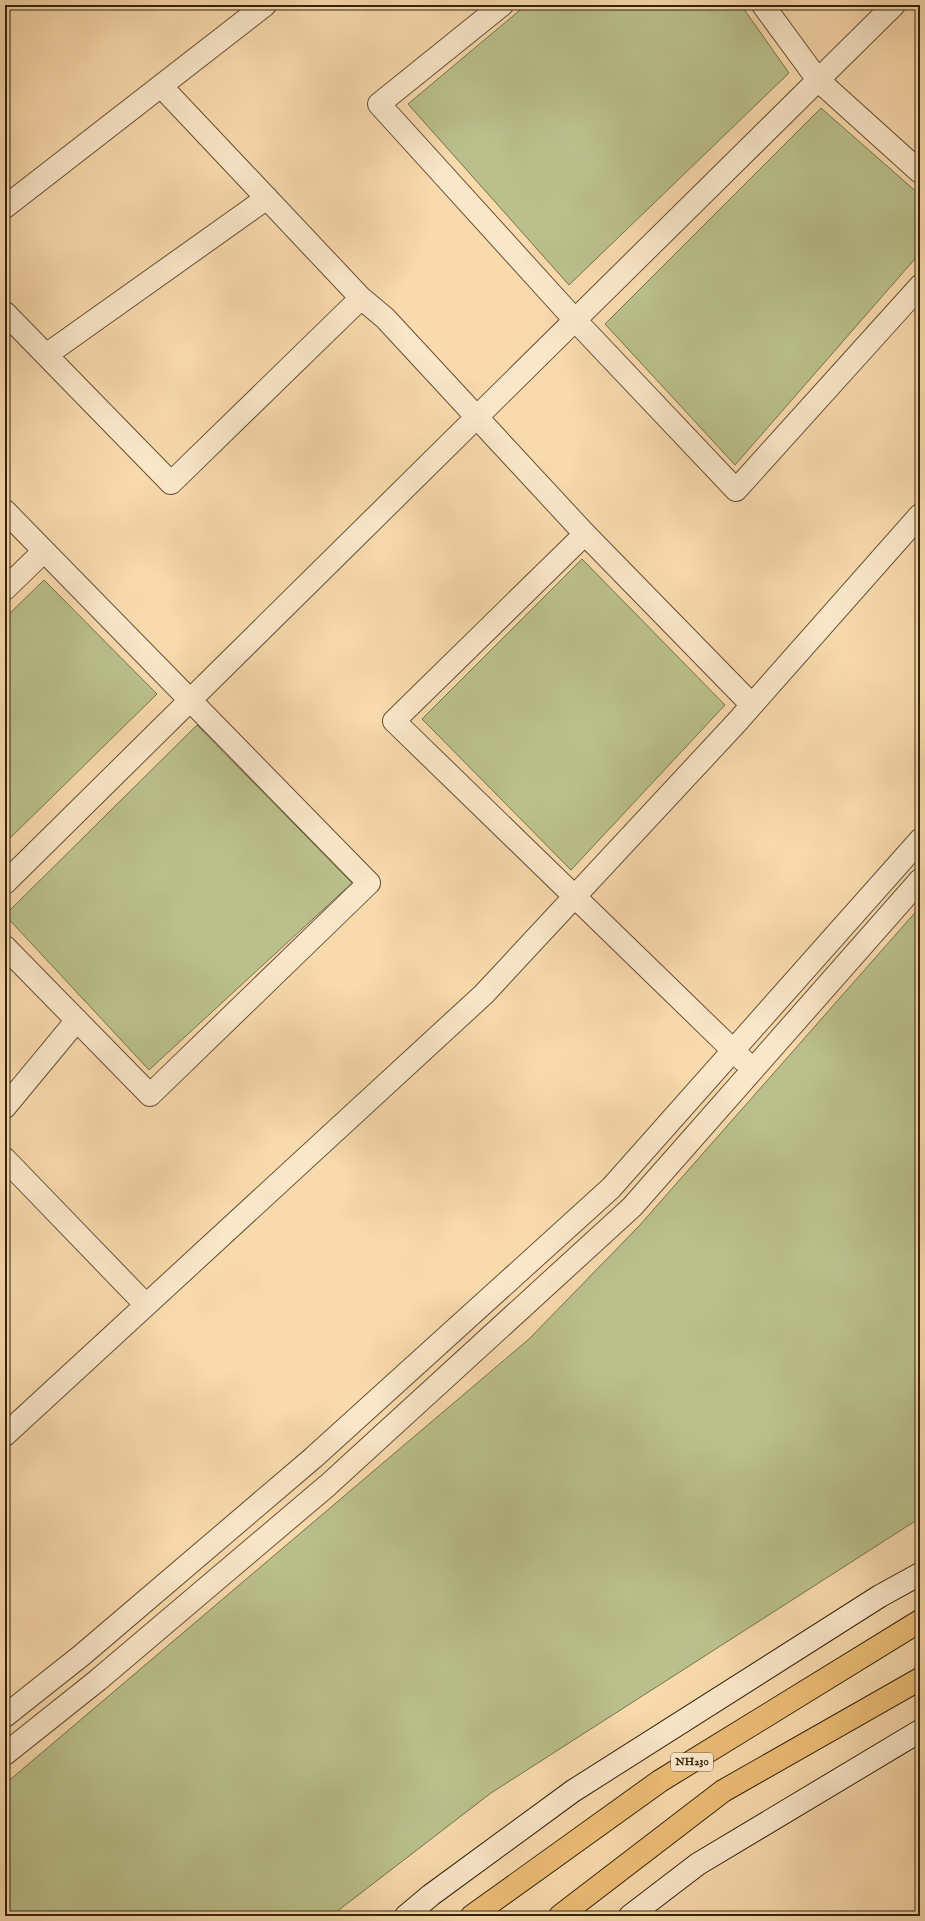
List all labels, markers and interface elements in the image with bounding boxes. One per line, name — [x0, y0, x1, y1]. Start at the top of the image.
road number: NH230 — [671, 1753, 713, 1771]

